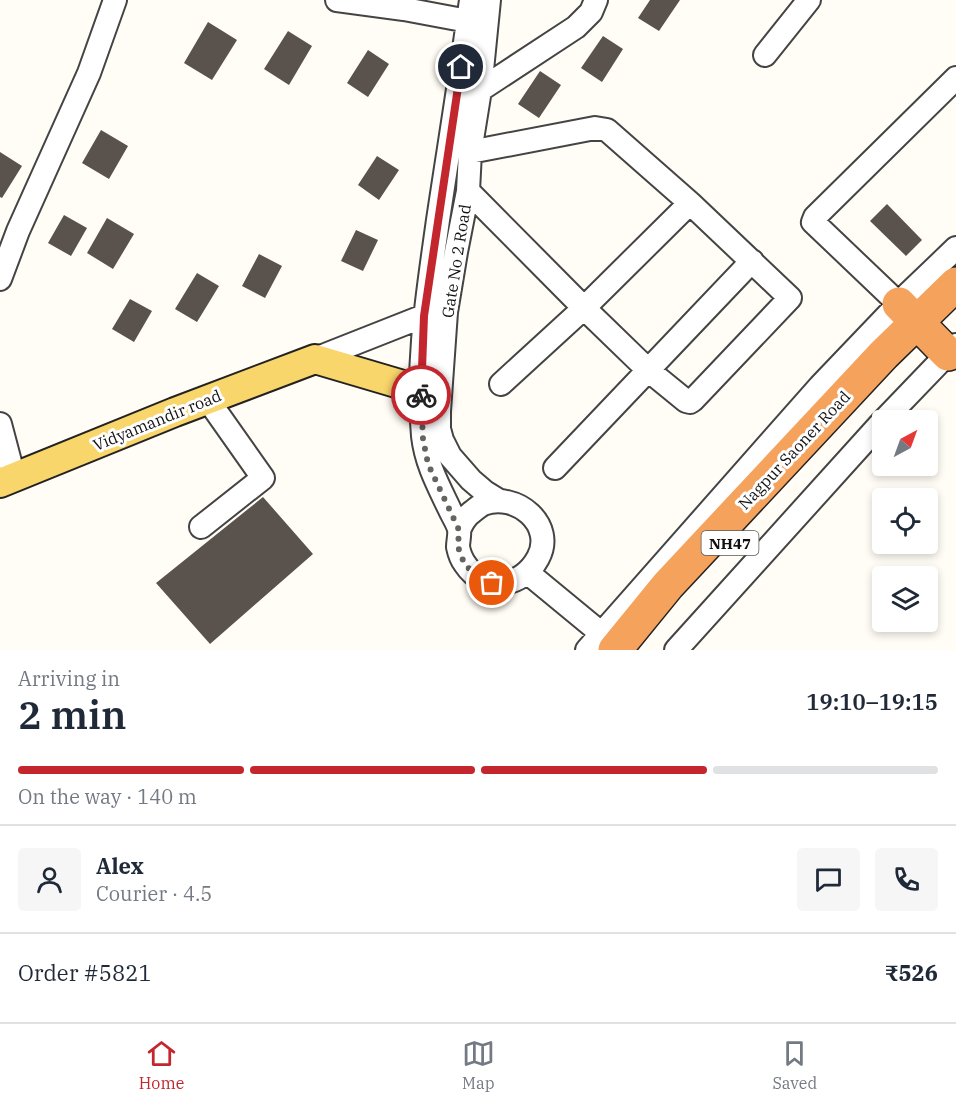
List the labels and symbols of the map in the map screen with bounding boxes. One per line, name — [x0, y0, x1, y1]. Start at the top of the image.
pin — [435, 41, 486, 92]
street label: Gate No 2 Road — [437, 202, 475, 319]
courier — [391, 365, 451, 425]
street label: Vidyamandir road — [90, 385, 224, 455]
street label: Nagpur Saoner Road — [734, 386, 854, 514]
north arrow — [872, 410, 938, 476]
road number: NH47 — [702, 531, 758, 555]
pin — [466, 557, 517, 608]

